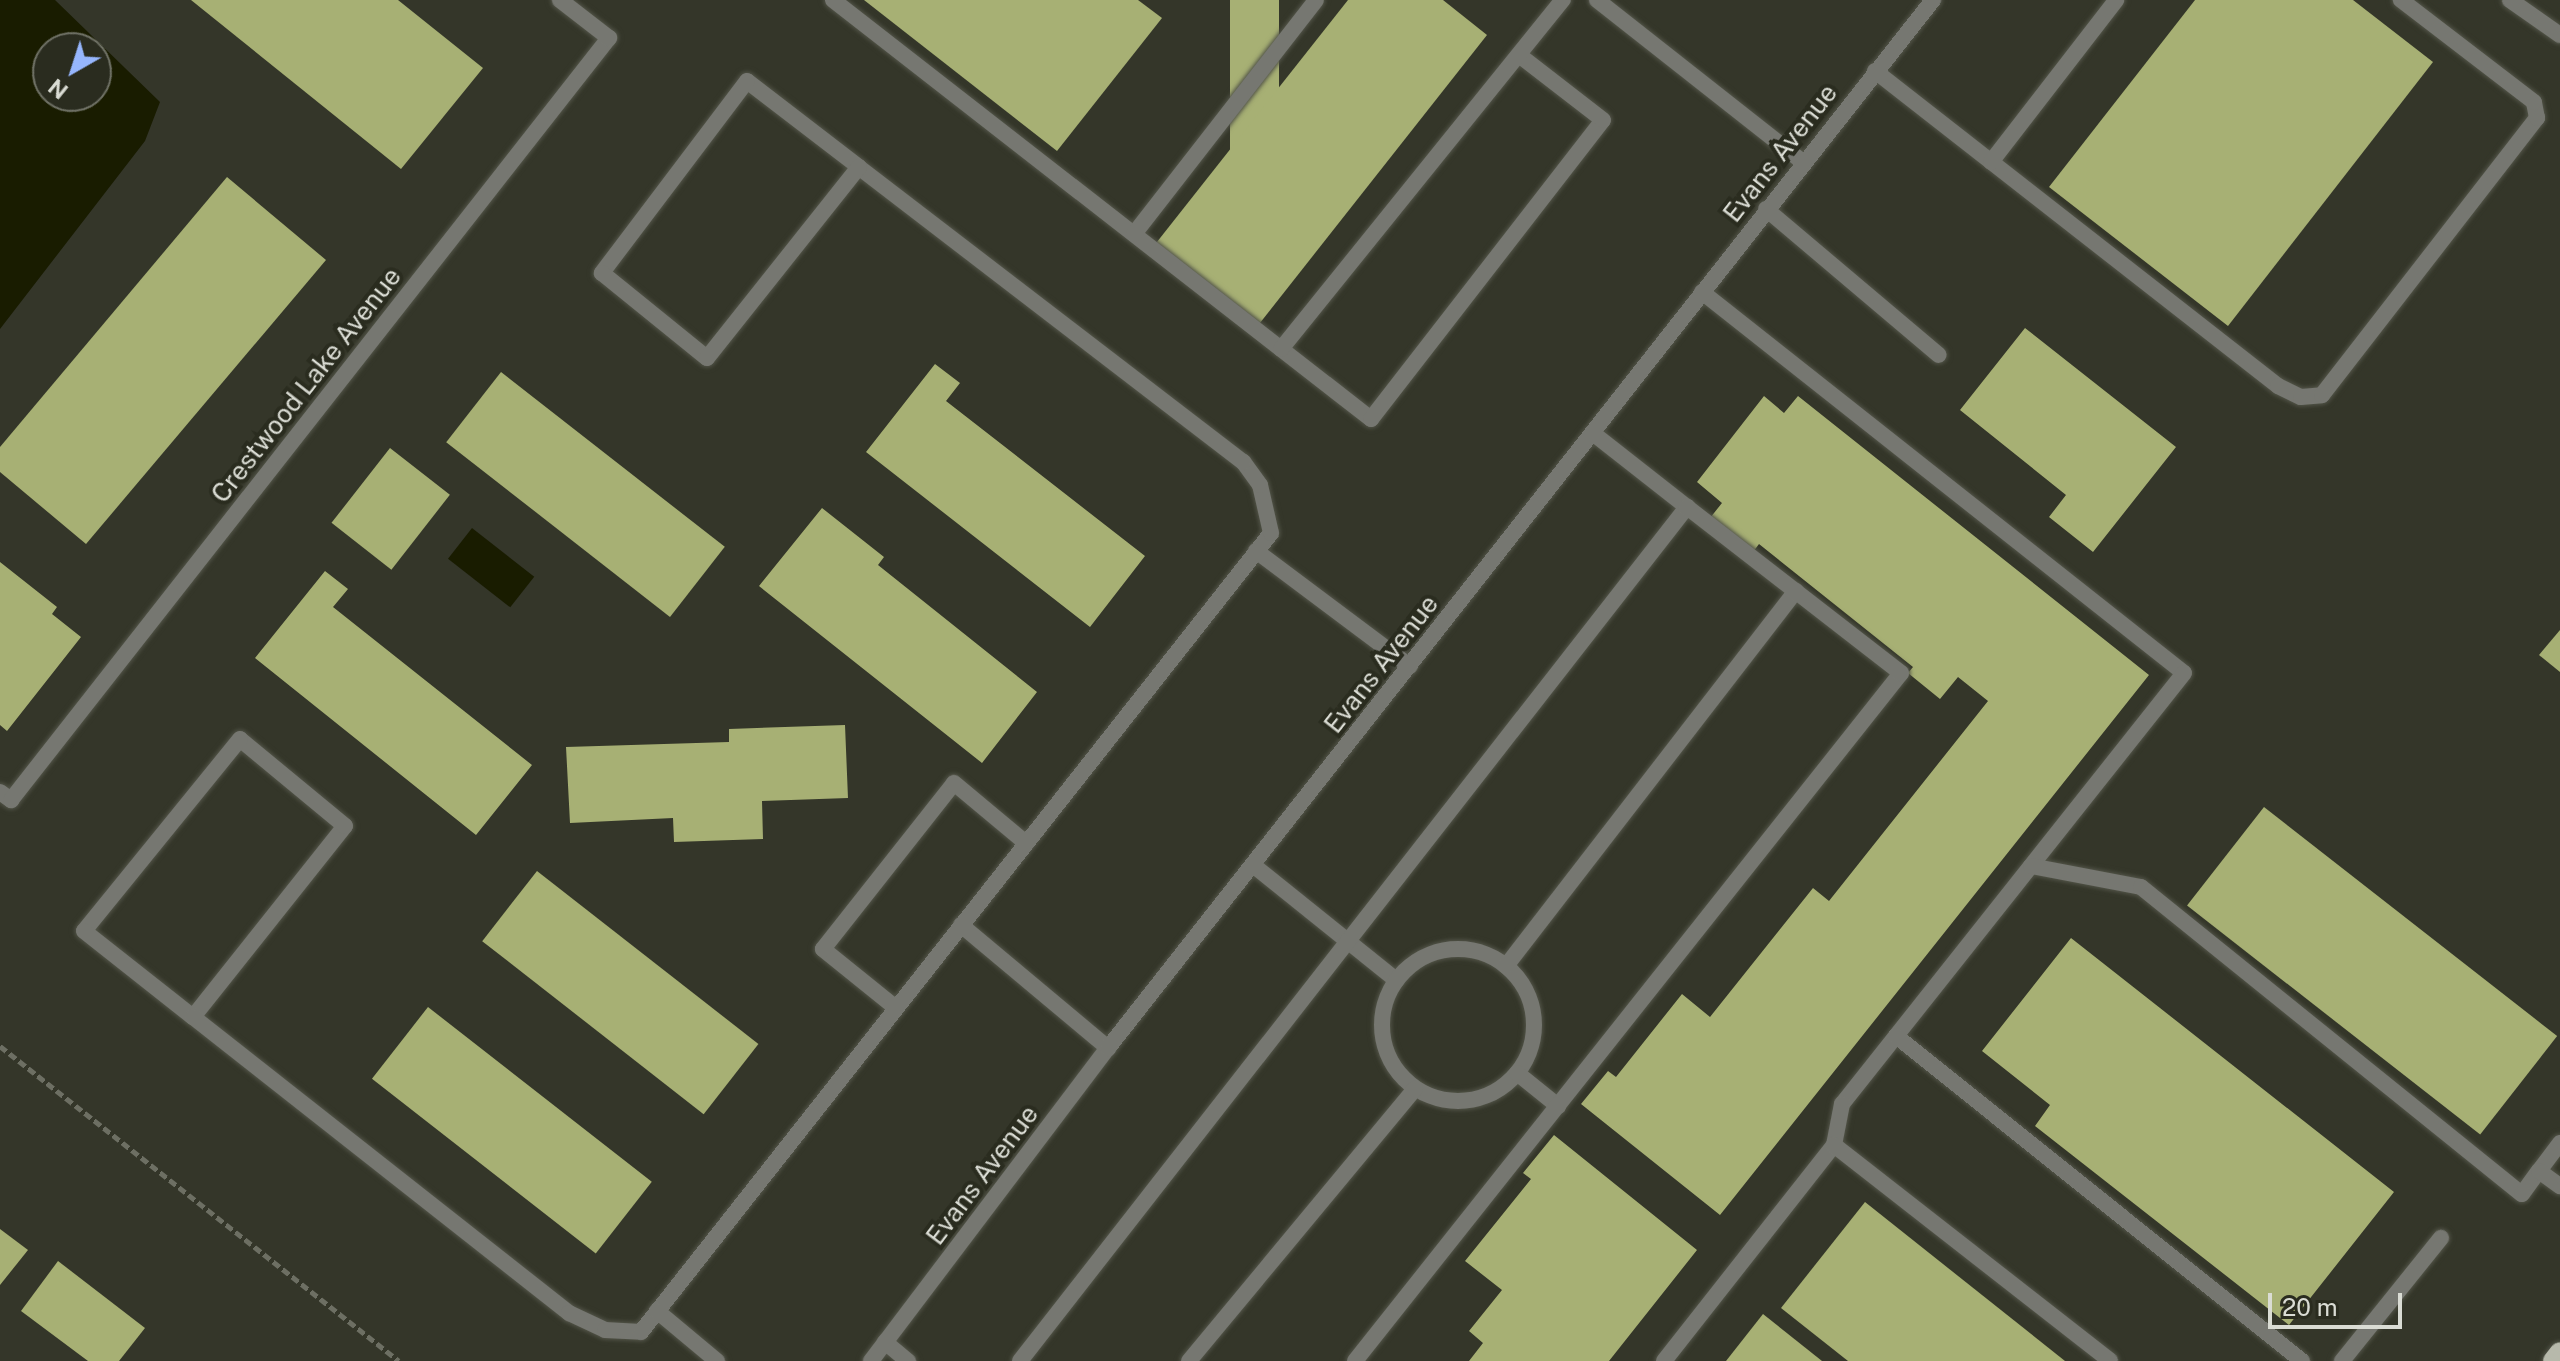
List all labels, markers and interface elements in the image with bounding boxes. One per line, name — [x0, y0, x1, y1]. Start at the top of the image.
north arrow — [32, 32, 112, 112]
text: N — [43, 74, 73, 105]
street label: Evans Avenue — [1716, 78, 1844, 228]
street label: Crestwood Lake Avenue — [204, 261, 408, 509]
street label: Evans Avenue — [1317, 589, 1445, 739]
street label: Evans Avenue — [919, 1099, 1045, 1251]
scale bar — [2272, 1277, 2406, 1327]
text: 20 m — [2282, 1293, 2338, 1321]

